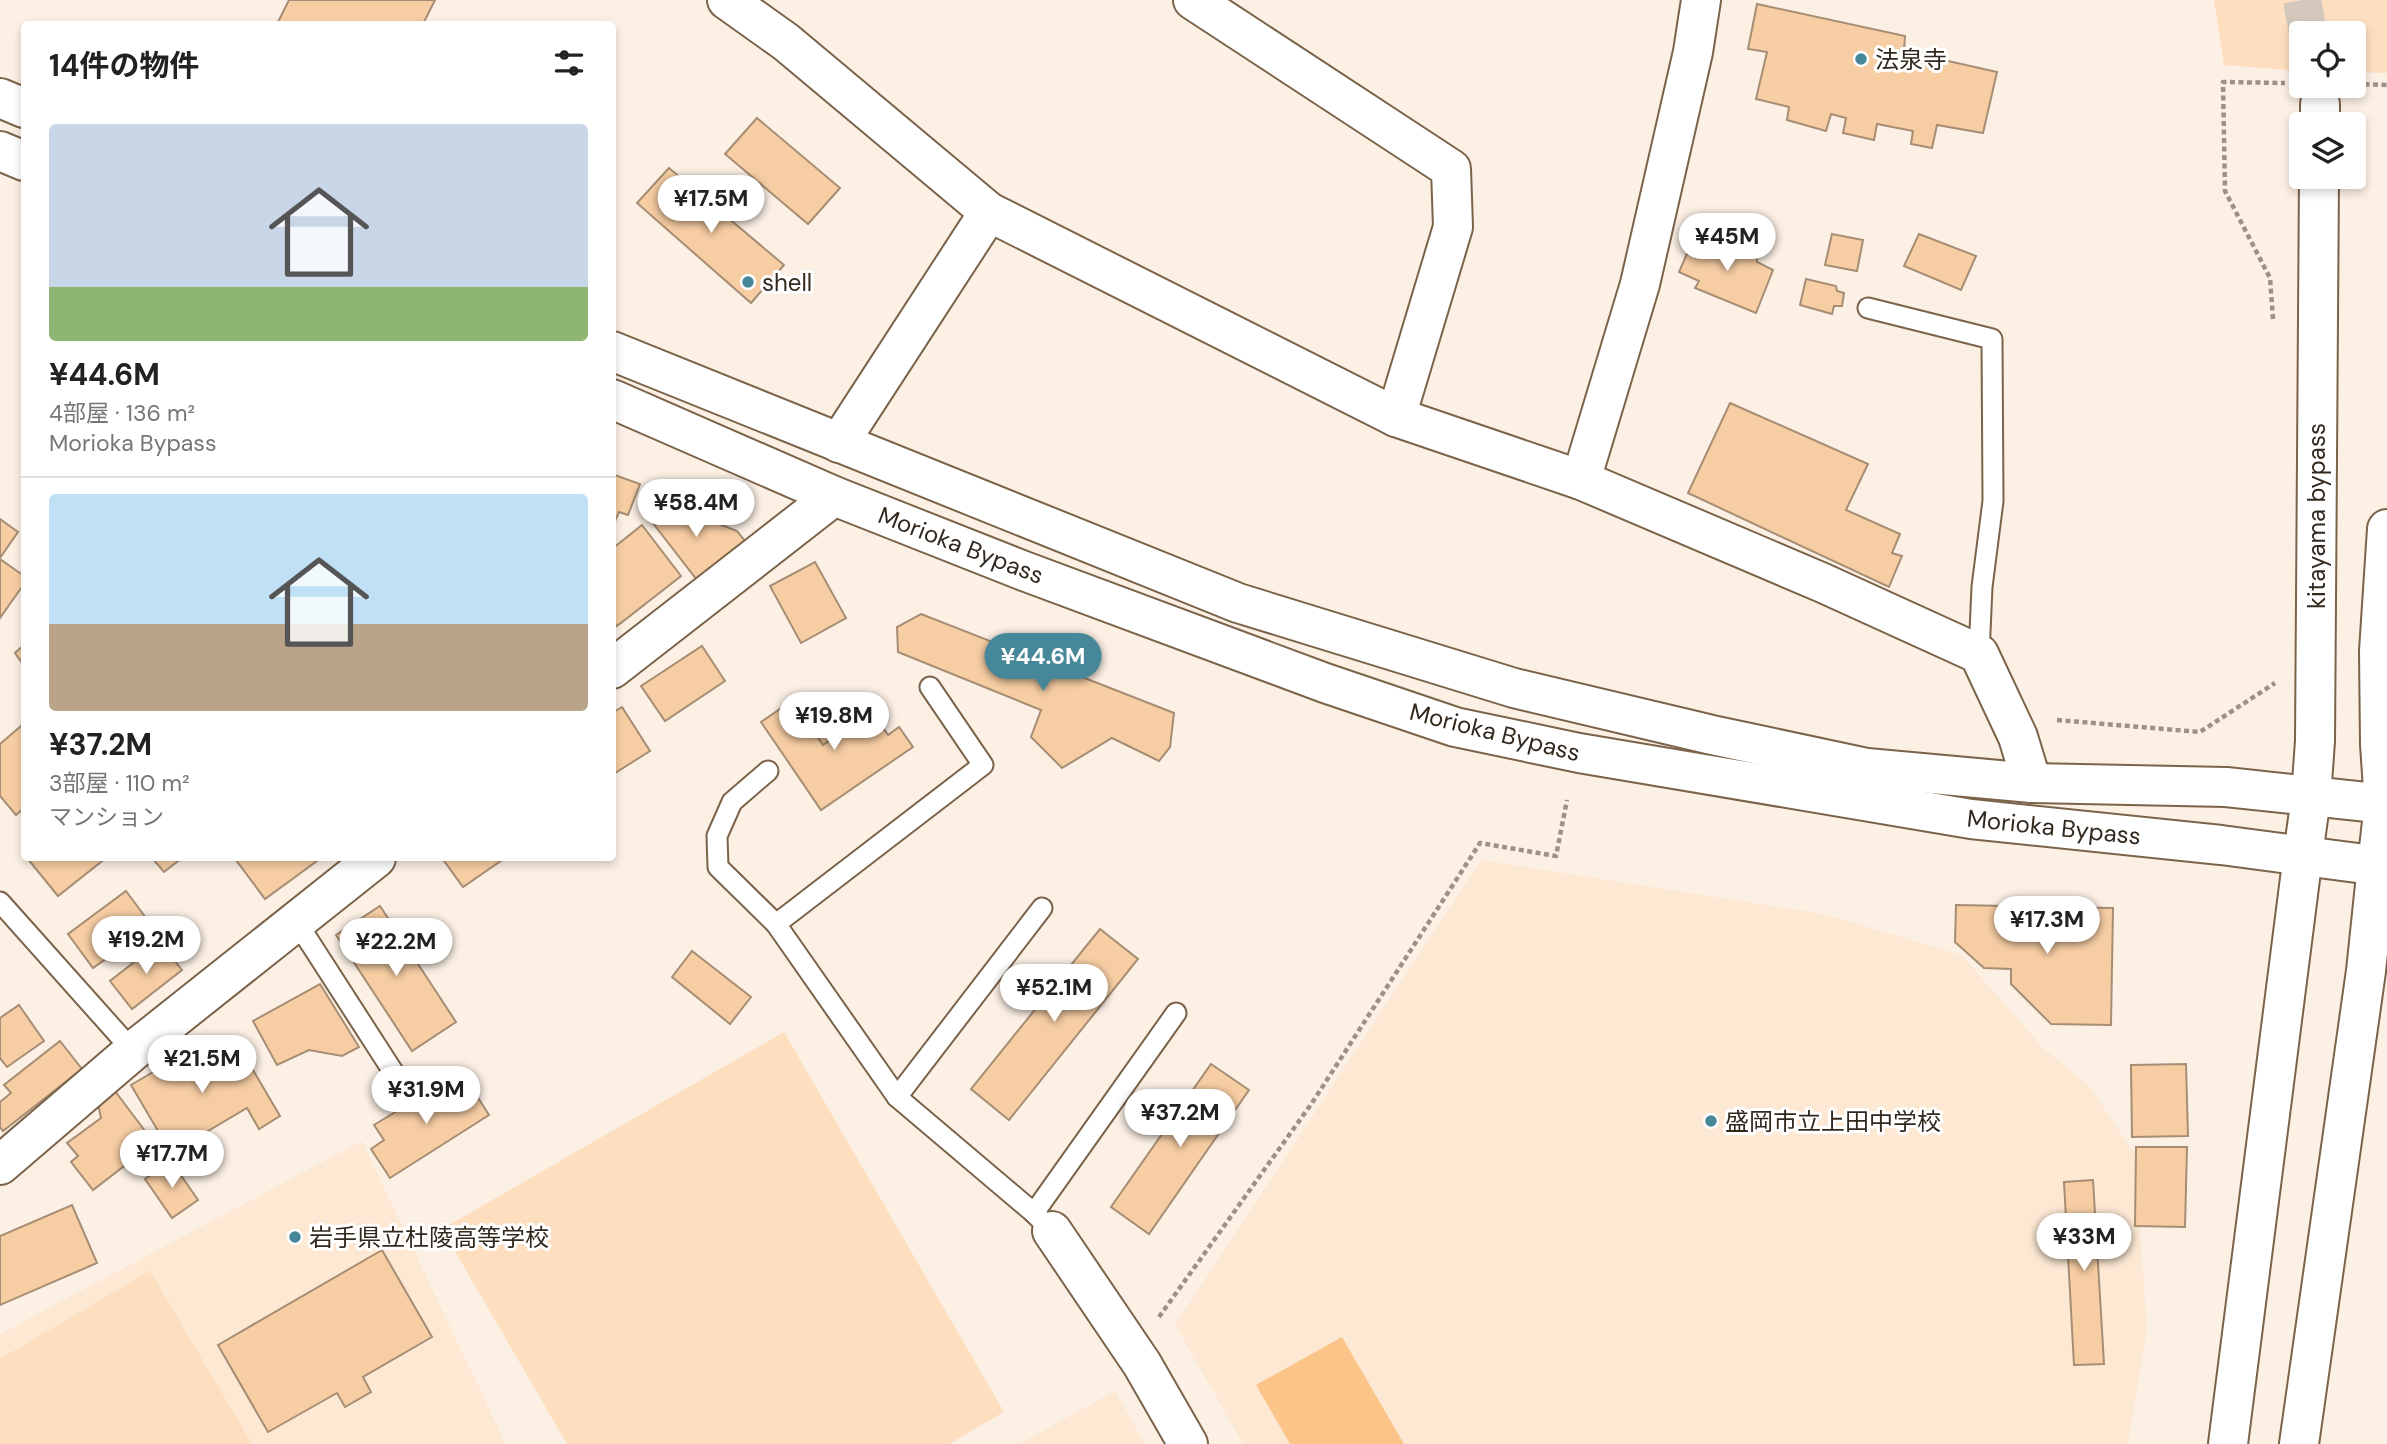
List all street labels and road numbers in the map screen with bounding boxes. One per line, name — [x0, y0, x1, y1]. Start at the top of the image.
street label: kitayama bypass — [2301, 423, 2332, 609]
street label: Morioka Bypass — [874, 499, 1048, 591]
street label: Morioka Bypass — [1406, 696, 1584, 768]
street label: Morioka Bypass — [1965, 802, 2143, 852]

